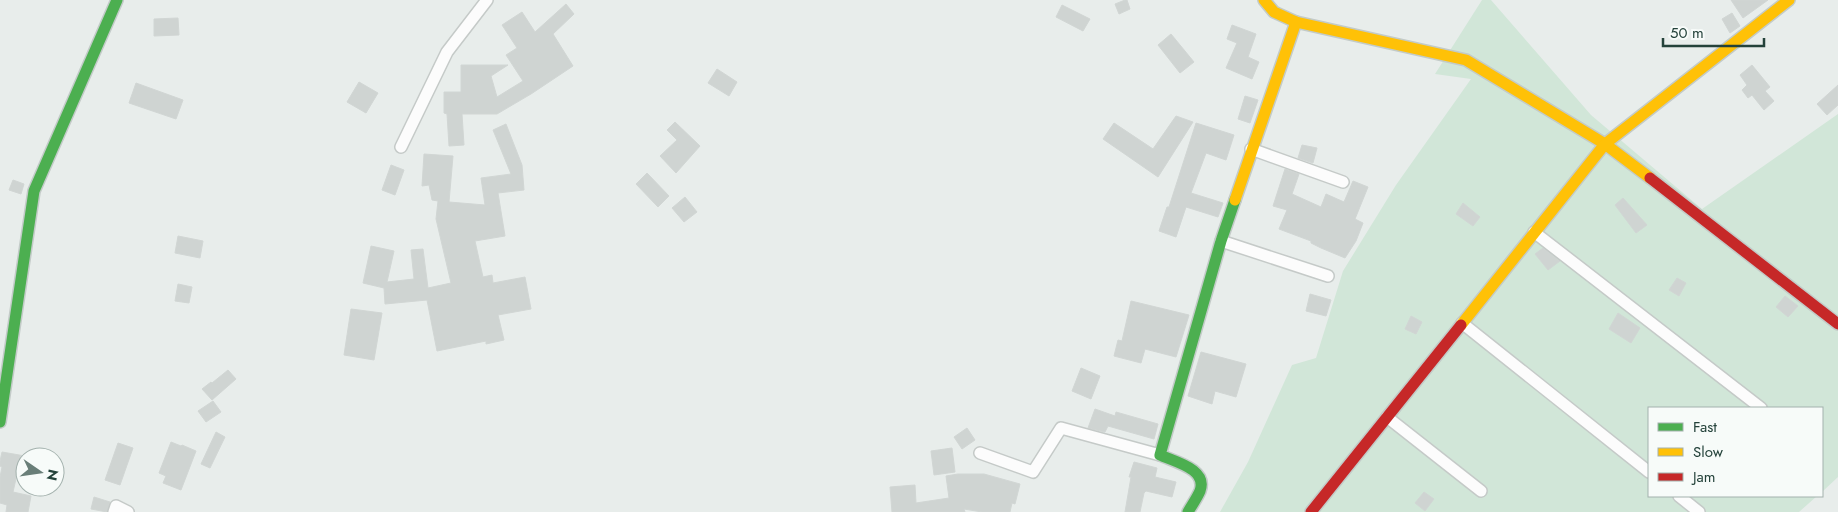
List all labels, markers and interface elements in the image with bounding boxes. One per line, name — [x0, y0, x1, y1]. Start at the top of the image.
scale bar — [1663, 15, 1764, 47]
text: 50 m — [1670, 22, 1704, 44]
legend — [1648, 407, 1823, 497]
text: Fast — [1693, 416, 1717, 438]
text: Slow — [1693, 441, 1724, 463]
north arrow — [15, 447, 65, 497]
text: Jam — [1691, 466, 1716, 488]
text: N — [42, 467, 64, 483]

